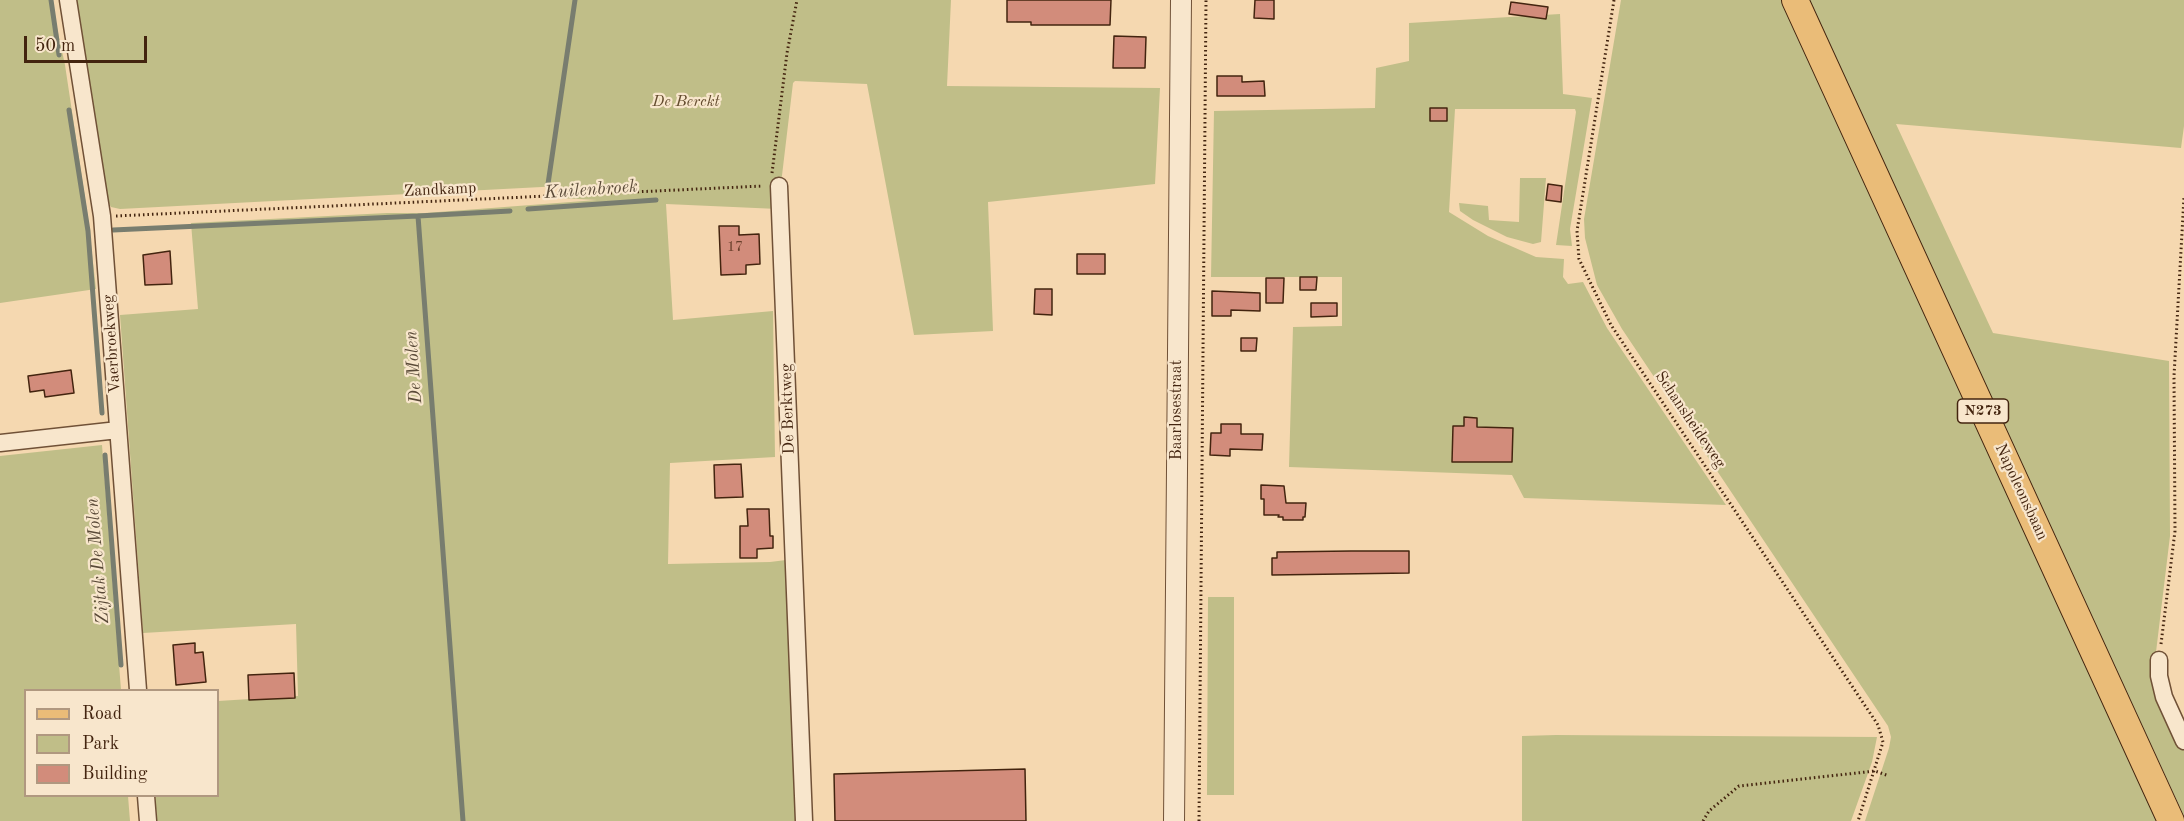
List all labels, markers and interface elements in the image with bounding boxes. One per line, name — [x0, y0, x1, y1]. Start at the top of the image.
scale bar — [27, 24, 150, 62]
text: 50 m — [35, 37, 75, 55]
park label: De Berckt — [652, 92, 720, 112]
water label: Kuilenbroek — [544, 176, 638, 204]
street label: Zandkamp — [403, 179, 477, 201]
house number: 17 — [727, 239, 743, 255]
street label: Vaerbroekweg — [99, 294, 125, 394]
water label: De Molen — [401, 330, 427, 404]
street label: Baarlosestraat — [1167, 360, 1187, 460]
street label: De Berktweg — [777, 363, 799, 455]
street label: Schansheideweg — [1650, 368, 1730, 472]
road number: N273 — [1958, 399, 2008, 423]
street label: Napoleonsbaan — [1990, 441, 2052, 543]
water label: Zijtak De Molen — [82, 497, 114, 625]
legend — [24, 689, 219, 797]
text: Road — [82, 705, 122, 723]
text: Park — [82, 735, 119, 753]
text: Building — [82, 765, 147, 783]

